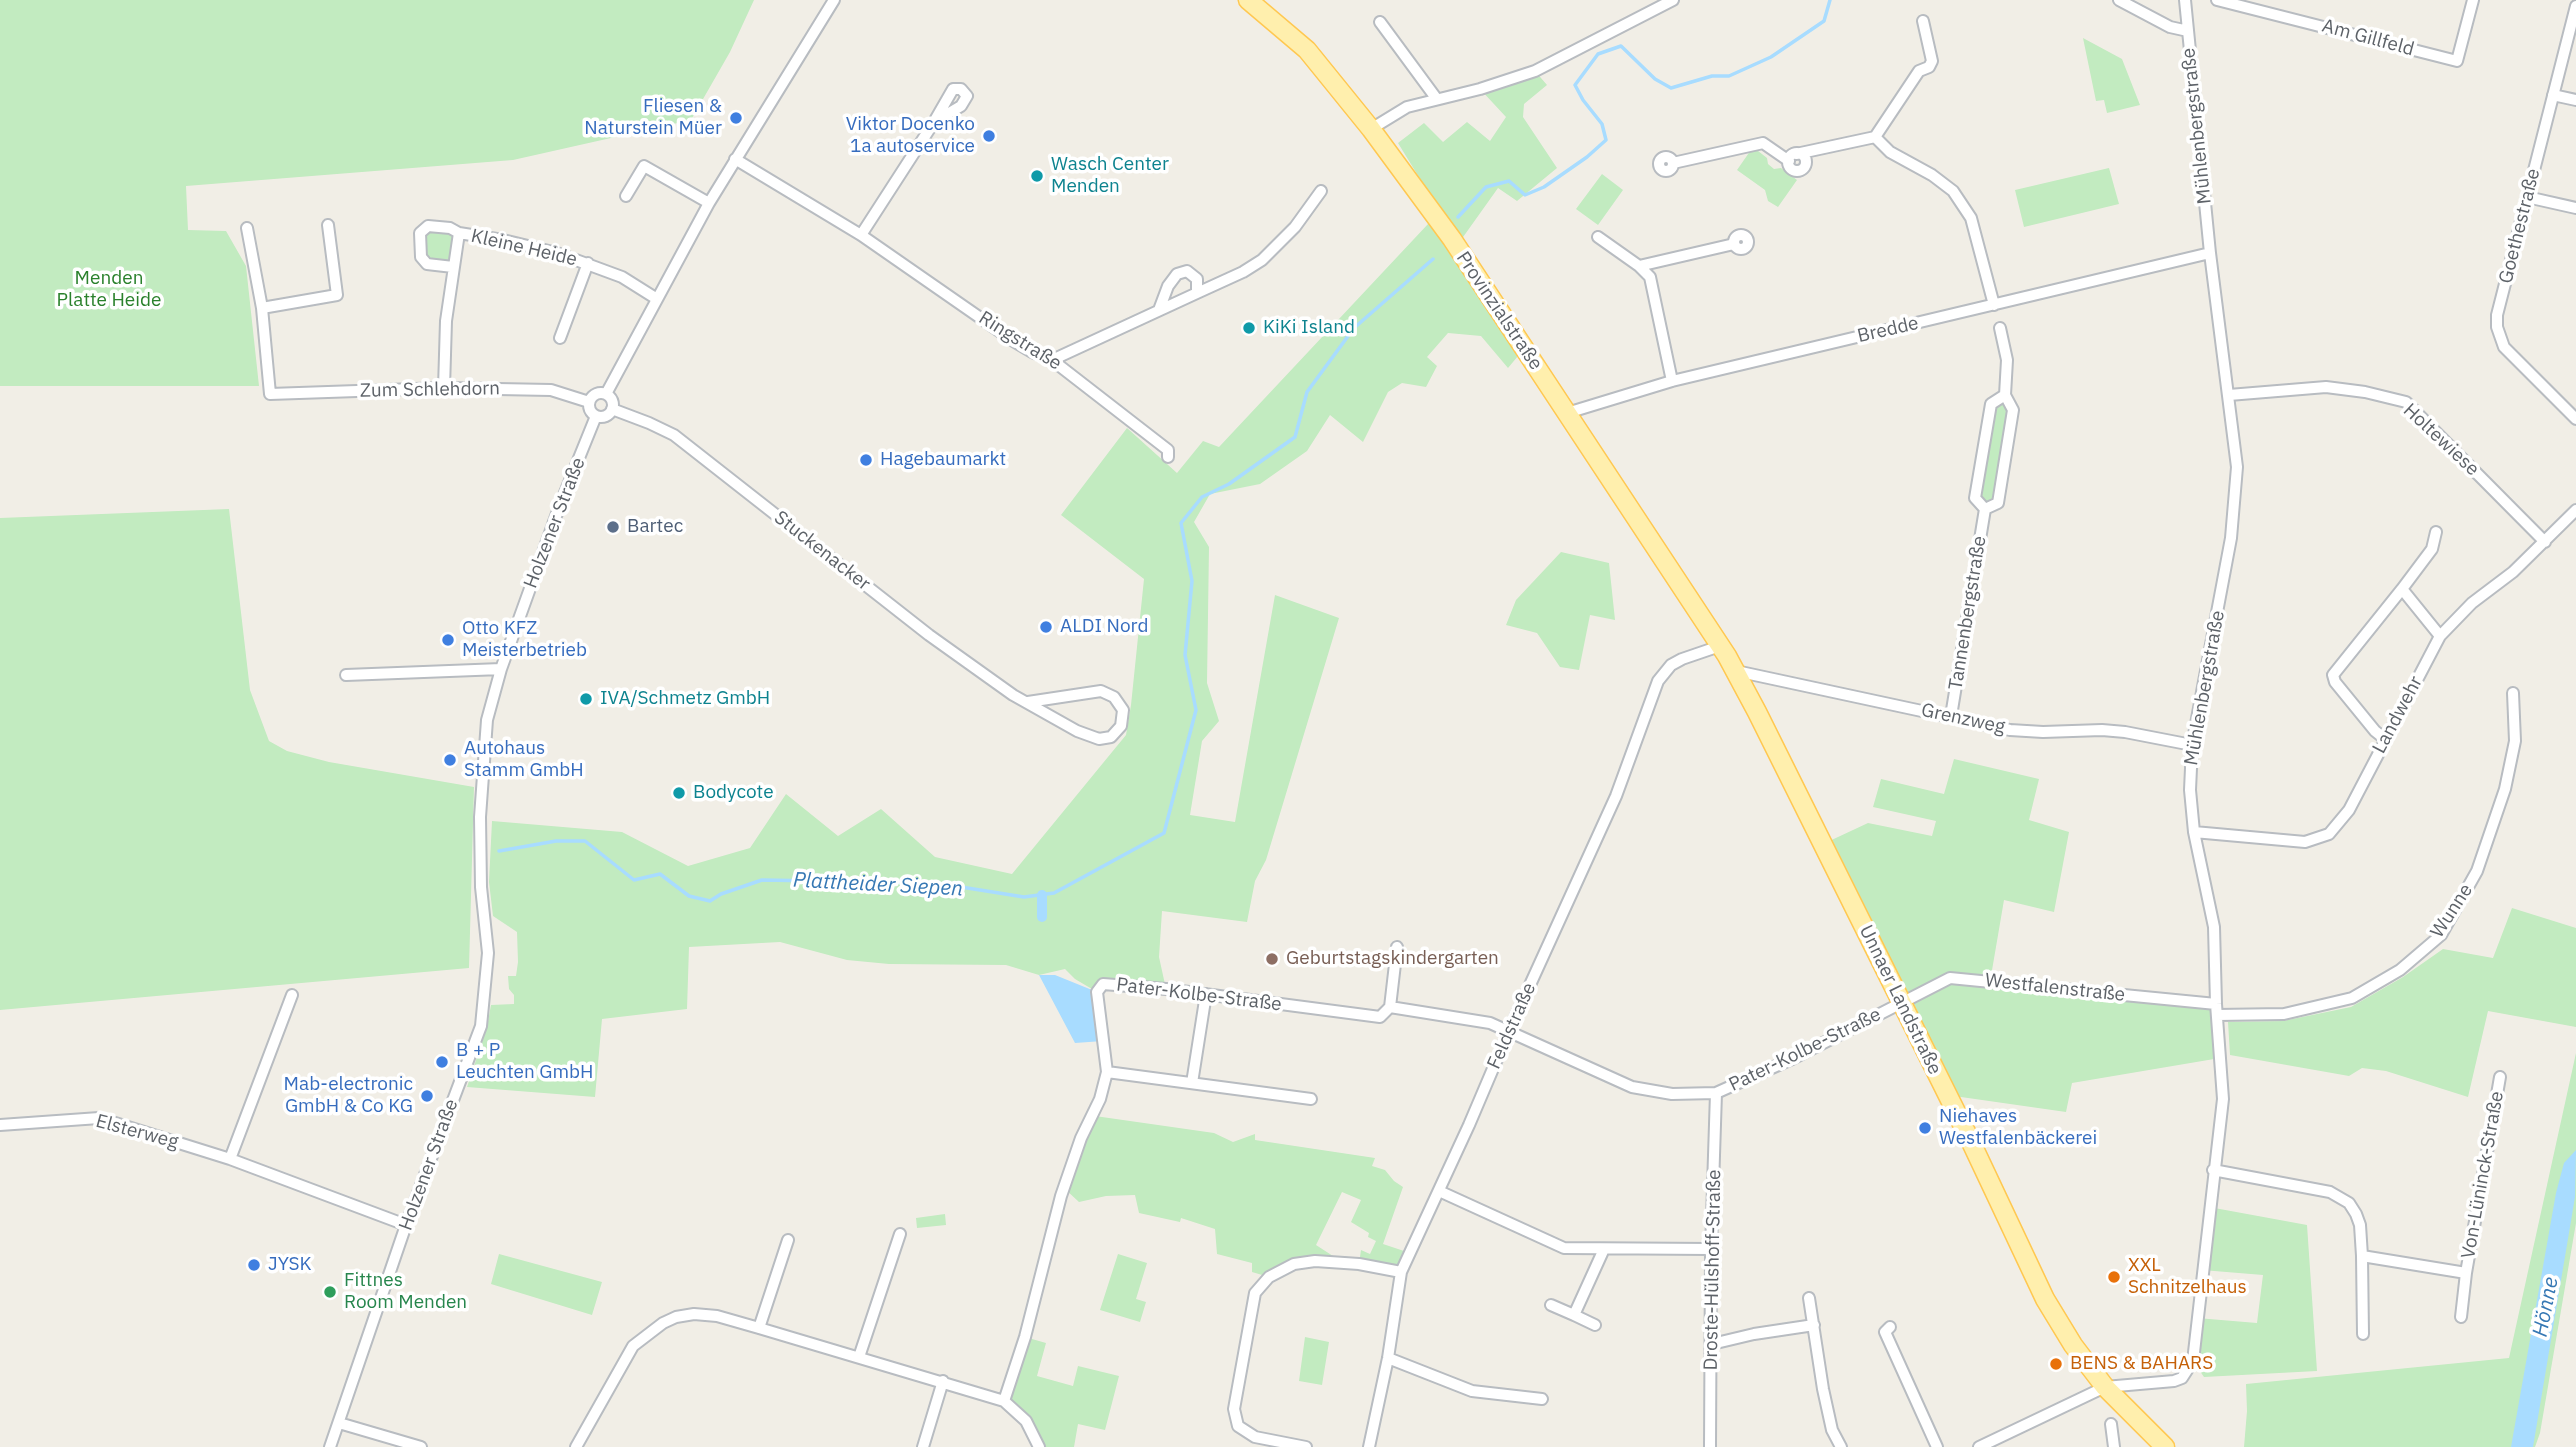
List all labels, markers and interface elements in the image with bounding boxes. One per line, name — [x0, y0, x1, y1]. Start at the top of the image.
street label: Am Gillfeld — [2320, 15, 2416, 61]
street label: Mühlenbergstraße — [2177, 47, 2217, 205]
place label: Fliesen & Naturstein Müer — [584, 96, 722, 140]
marker: Fliesen & Naturstein Müer — [728, 110, 744, 126]
place label: Viktor Docenko 1a autoservice — [846, 114, 975, 158]
marker: Viktor Docenko 1a autoservice — [981, 128, 997, 144]
place label: Wasch Center Menden — [1051, 154, 1169, 198]
street label: Goethestraße — [2495, 166, 2545, 286]
marker: Wasch Center Menden — [1029, 168, 1045, 184]
street label: Kleine Heide — [469, 225, 579, 271]
street label: Provinzialstraße — [1451, 247, 1547, 375]
park label: Menden Platte Heide — [57, 268, 161, 312]
street label: Ringstraße — [974, 307, 1066, 375]
street label: Bredde — [1855, 312, 1921, 348]
place label: KiKi Island — [1263, 317, 1355, 339]
marker: KiKi Island — [1241, 320, 1257, 336]
street label: Zum Schlehdorn — [360, 377, 500, 403]
street label: Holtewiese — [2398, 399, 2484, 481]
place label: Hagebaumarkt — [880, 449, 1006, 471]
marker: Hagebaumarkt — [858, 452, 874, 468]
street label: Holzener Straße — [520, 454, 590, 592]
street label: Stuckenacker — [769, 506, 875, 596]
place label: Bartec — [627, 516, 683, 538]
marker: Bartec — [605, 519, 621, 535]
street label: Tannenbergstraße — [1945, 534, 1991, 692]
street label: Mühlenbergstraße — [2180, 609, 2230, 767]
place label: ALDI Nord — [1060, 616, 1148, 638]
place label: Otto KFZ Meisterbetrieb — [462, 618, 587, 662]
marker: ALDI Nord — [1038, 619, 1054, 635]
marker: Otto KFZ Meisterbetrieb — [440, 632, 456, 648]
street label: Landwehr — [2368, 672, 2428, 758]
place label: IVA/Schmetz GmbH — [600, 688, 770, 710]
marker: IVA/Schmetz GmbH — [578, 691, 594, 707]
street label: Grenzweg — [1919, 699, 2007, 739]
place label: Autohaus Stamm GmbH — [464, 738, 584, 782]
marker: Autohaus Stamm GmbH — [442, 752, 458, 768]
place label: Bodycote — [693, 782, 774, 804]
marker: Bodycote — [671, 785, 687, 801]
water label: Plattheider Siepen — [792, 868, 964, 902]
street label: Wunne — [2426, 880, 2478, 942]
street label: Unnaer Landstraße — [1854, 922, 1946, 1078]
place label: Geburtstagskindergarten — [1286, 948, 1499, 970]
marker: Geburtstagskindergarten — [1264, 951, 1280, 967]
street label: Westfalenstraße — [1984, 969, 2126, 1007]
street label: Pater-Kolbe-Straße — [1115, 974, 1283, 1016]
street label: Feldstraße — [1483, 979, 1541, 1073]
street label: Pater-Kolbe-Straße — [1725, 1003, 1885, 1097]
place label: B + P Leuchten GmbH — [456, 1040, 593, 1084]
marker: B + P Leuchten GmbH — [434, 1054, 450, 1070]
place label: Mab-electronic GmbH & Co KG — [284, 1074, 413, 1118]
marker: Mab-electronic GmbH & Co KG — [419, 1088, 435, 1104]
street label: Von-Lüninck-Straße — [2457, 1089, 2509, 1261]
street label: Holzener Straße — [395, 1096, 463, 1234]
place label: Niehaves Westfalenbäckerei — [1939, 1106, 2097, 1150]
street label: Elsterweg — [93, 1110, 181, 1154]
marker: Niehaves Westfalenbäckerei — [1917, 1120, 1933, 1136]
street label: Droste-Hülshoff-Straße — [1700, 1169, 1726, 1371]
place label: JYSK — [268, 1254, 312, 1276]
place label: XXL Schnitzelhaus — [2128, 1255, 2247, 1299]
marker: JYSK — [246, 1257, 262, 1273]
marker: XXL Schnitzelhaus — [2106, 1269, 2122, 1285]
place label: Fittnes Room Menden — [344, 1270, 467, 1314]
water label: Hönne — [2528, 1275, 2564, 1339]
marker: Fittnes Room Menden — [322, 1284, 338, 1300]
place label: BENS & BAHARS — [2070, 1353, 2213, 1375]
marker: BENS & BAHARS — [2048, 1356, 2064, 1372]

